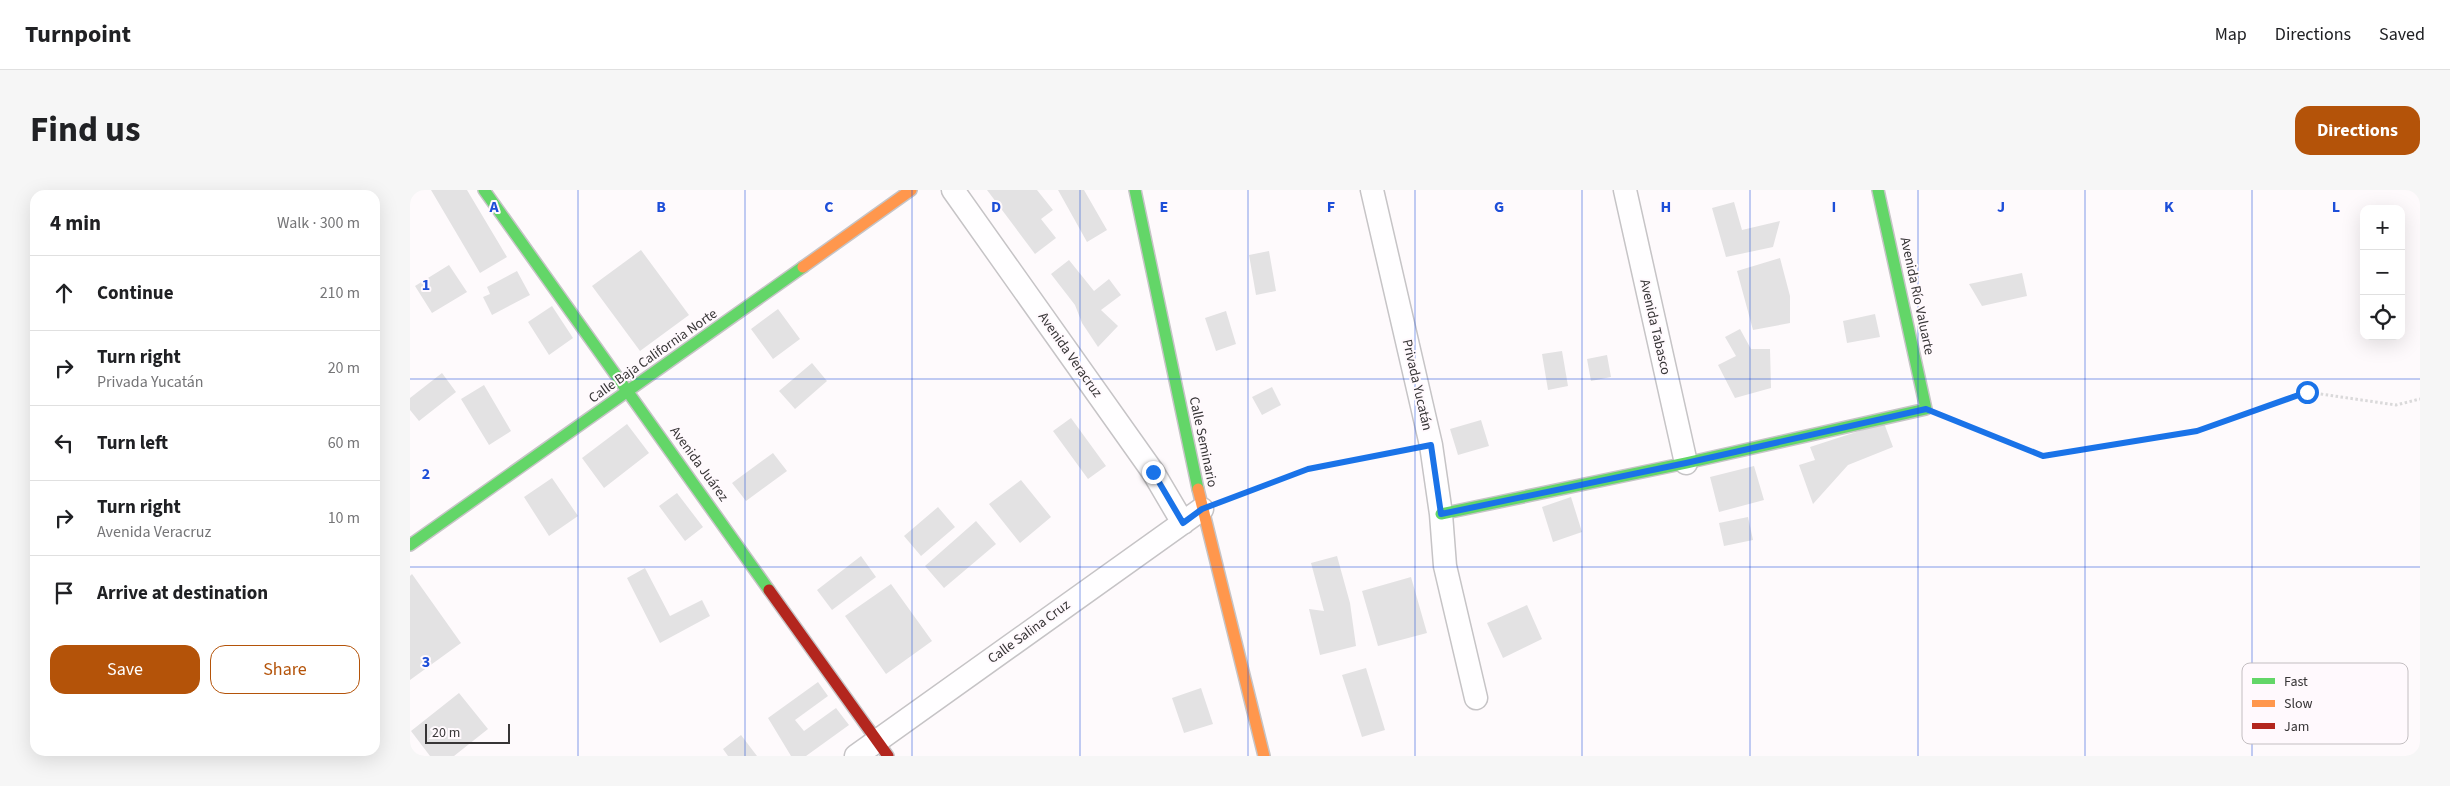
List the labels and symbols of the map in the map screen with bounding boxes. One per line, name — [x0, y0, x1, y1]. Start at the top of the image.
text: A — [488, 196, 499, 218]
text: B — [656, 196, 666, 218]
text: C — [824, 196, 834, 218]
text: D — [991, 196, 1001, 218]
text: E — [1160, 196, 1168, 218]
text: F — [1327, 196, 1335, 218]
text: G — [1494, 196, 1504, 218]
text: H — [1661, 196, 1671, 218]
text: I — [1832, 196, 1836, 218]
text: J — [1997, 196, 2005, 218]
text: K — [2164, 196, 2174, 218]
text: L — [2332, 196, 2340, 218]
street label: Avenida Río Valuarte — [1895, 235, 1939, 357]
text: 1 — [422, 274, 430, 296]
street label: Avenida Tabasco — [1634, 277, 1676, 377]
street label: Calle Baja California Norte — [585, 304, 721, 408]
street label: Avenida Veracruz — [1033, 308, 1107, 402]
street label: Privada Yucatán — [1397, 337, 1437, 433]
route start — [2296, 381, 2319, 404]
street label: Calle Seminario — [1184, 395, 1222, 489]
street label: Avenida Juárez — [665, 422, 733, 506]
route end — [1142, 461, 1165, 484]
text: 2 — [422, 463, 430, 485]
street label: Calle Salina Cruz — [984, 595, 1074, 669]
text: 3 — [422, 651, 430, 673]
legend — [2242, 663, 2408, 744]
text: Fast — [2284, 672, 2308, 692]
text: Slow — [2284, 694, 2313, 714]
text: Jam — [2284, 717, 2309, 737]
scale bar — [425, 721, 510, 744]

